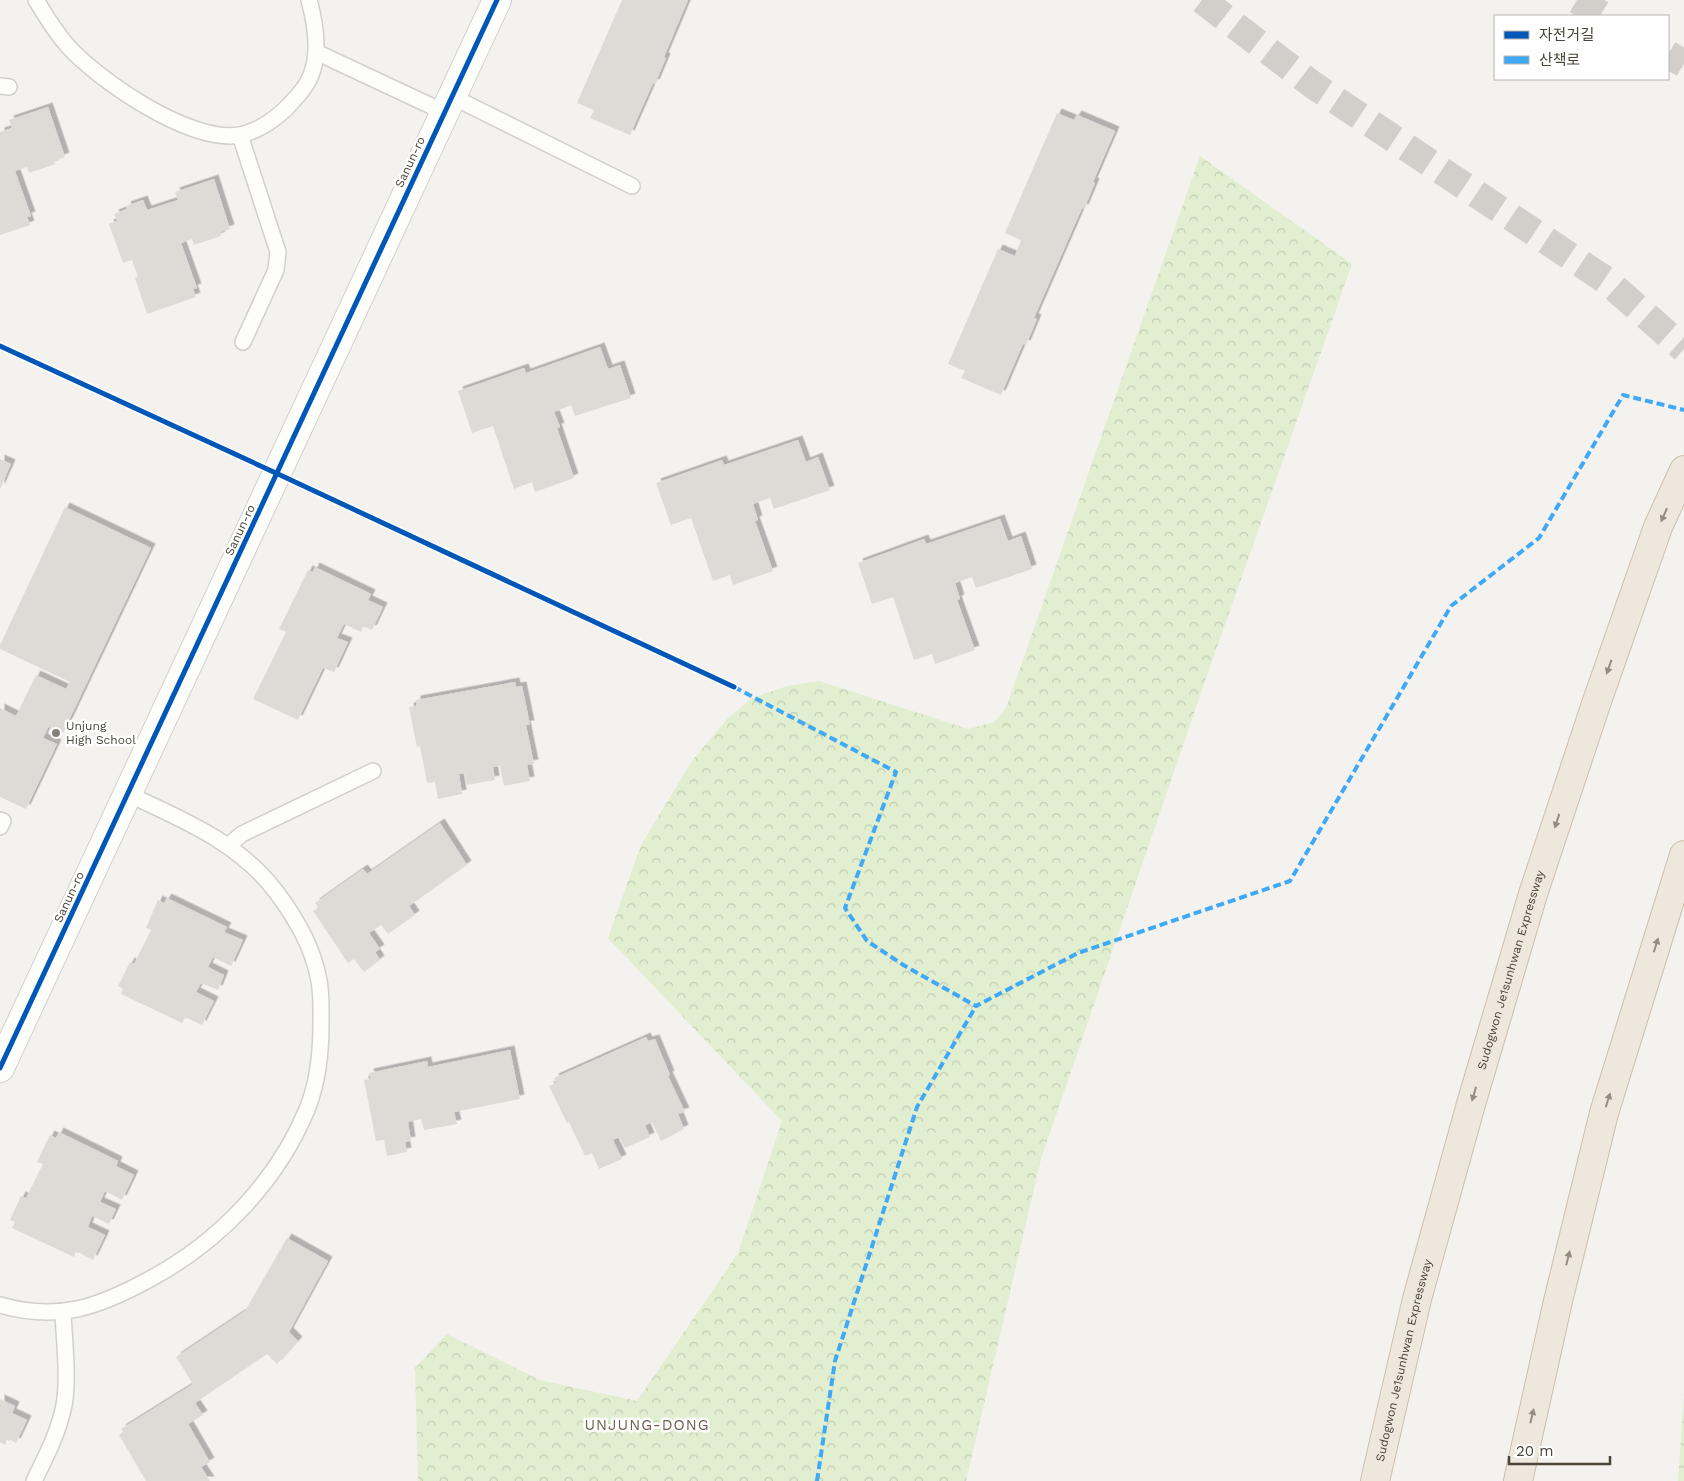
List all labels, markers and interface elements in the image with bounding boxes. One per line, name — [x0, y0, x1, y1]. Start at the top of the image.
legend — [1494, 15, 1669, 80]
text: 자전거길 — [1539, 26, 1594, 44]
text: 산책로 — [1539, 51, 1580, 69]
street label: Sanun-ro — [392, 134, 428, 190]
street label: Sanun-ro — [222, 502, 258, 558]
one-way arrow — [1660, 508, 1668, 522]
one-way arrow — [1605, 660, 1612, 675]
place label: Unjung High School — [66, 719, 136, 747]
marker: Unjung High School — [50, 727, 62, 739]
one-way arrow — [1552, 814, 1560, 829]
street label: Sudogwon Je1sunhwan Expressway — [1475, 868, 1548, 1071]
street label: Sanun-ro — [51, 869, 87, 925]
one-way arrow — [1653, 937, 1661, 952]
one-way arrow — [1470, 1087, 1478, 1102]
one-way arrow — [1605, 1093, 1613, 1108]
one-way arrow — [1564, 1250, 1572, 1265]
street label: Sudogwon Je1sunhwan Expressway — [1373, 1257, 1435, 1463]
one-way arrow — [1528, 1409, 1536, 1424]
district label: UNJUNG-DONG — [584, 1416, 710, 1434]
scale bar — [1509, 1434, 1610, 1466]
text: 20 m — [1516, 1442, 1554, 1460]

